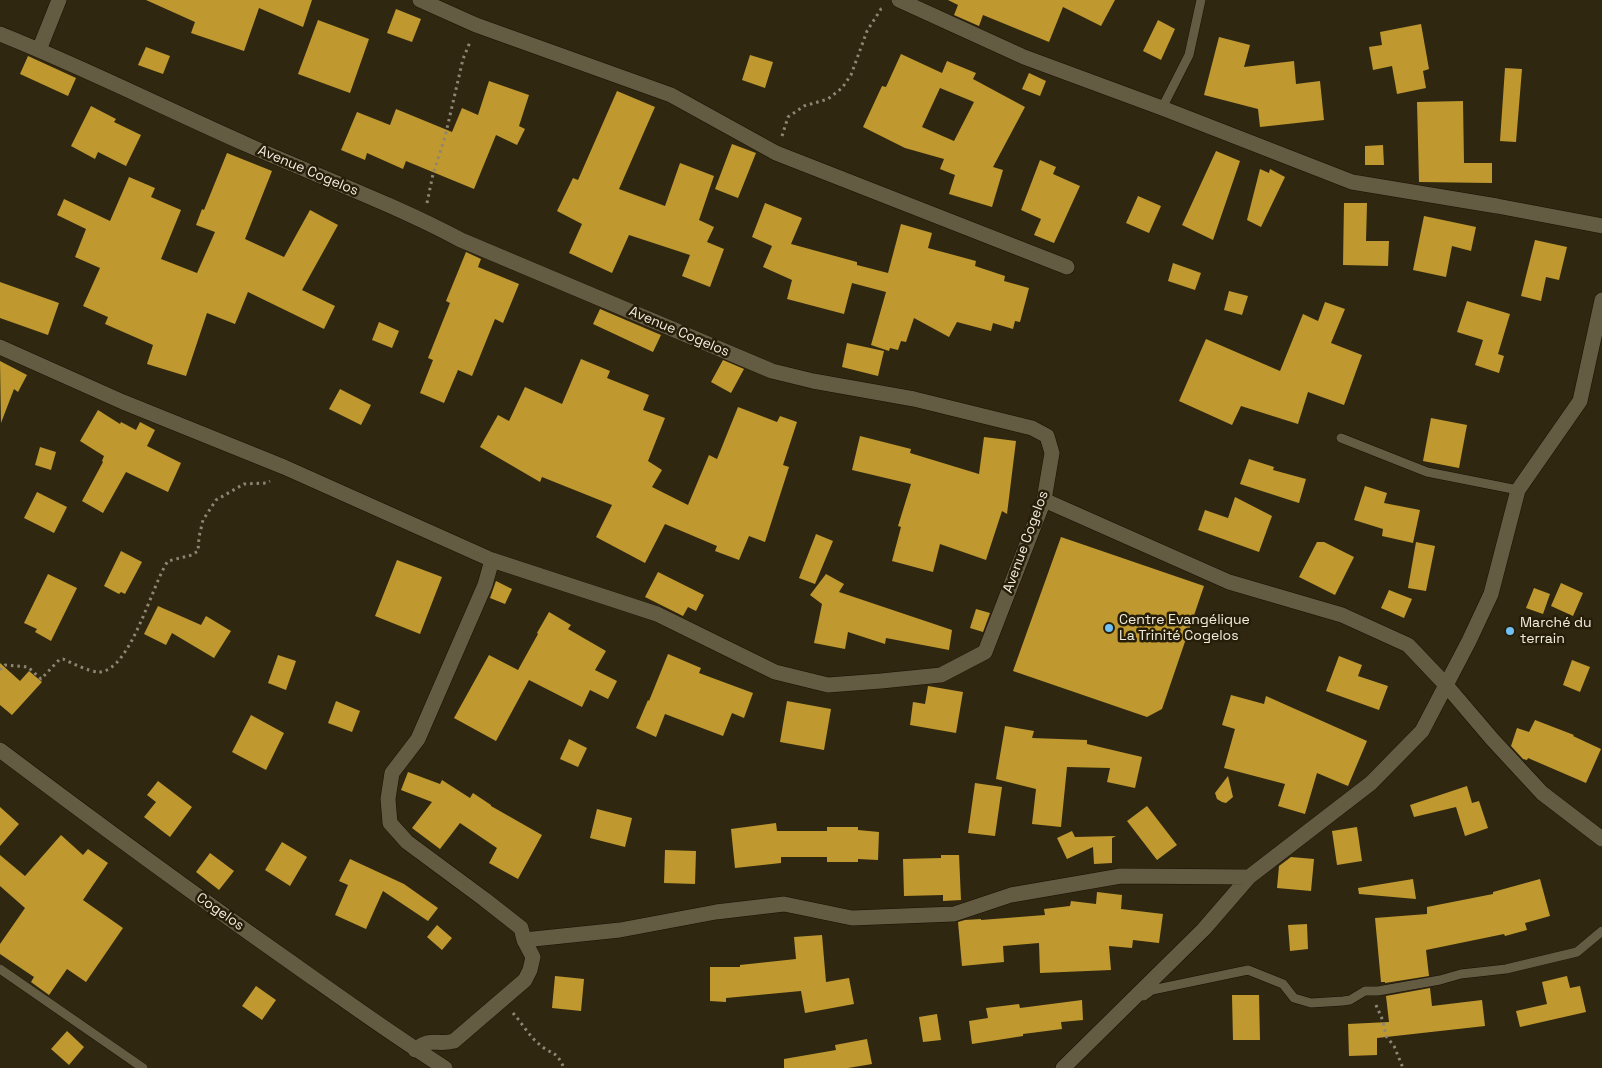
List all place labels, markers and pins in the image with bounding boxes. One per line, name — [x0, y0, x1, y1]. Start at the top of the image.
place label: Centre Evangélique La Trinité Cogelos — [1119, 612, 1250, 644]
place label: Marché du terrain — [1520, 615, 1592, 648]
marker: Centre Evangélique La Trinité Cogelos — [1103, 622, 1115, 634]
marker: Marché du terrain — [1504, 625, 1516, 637]

